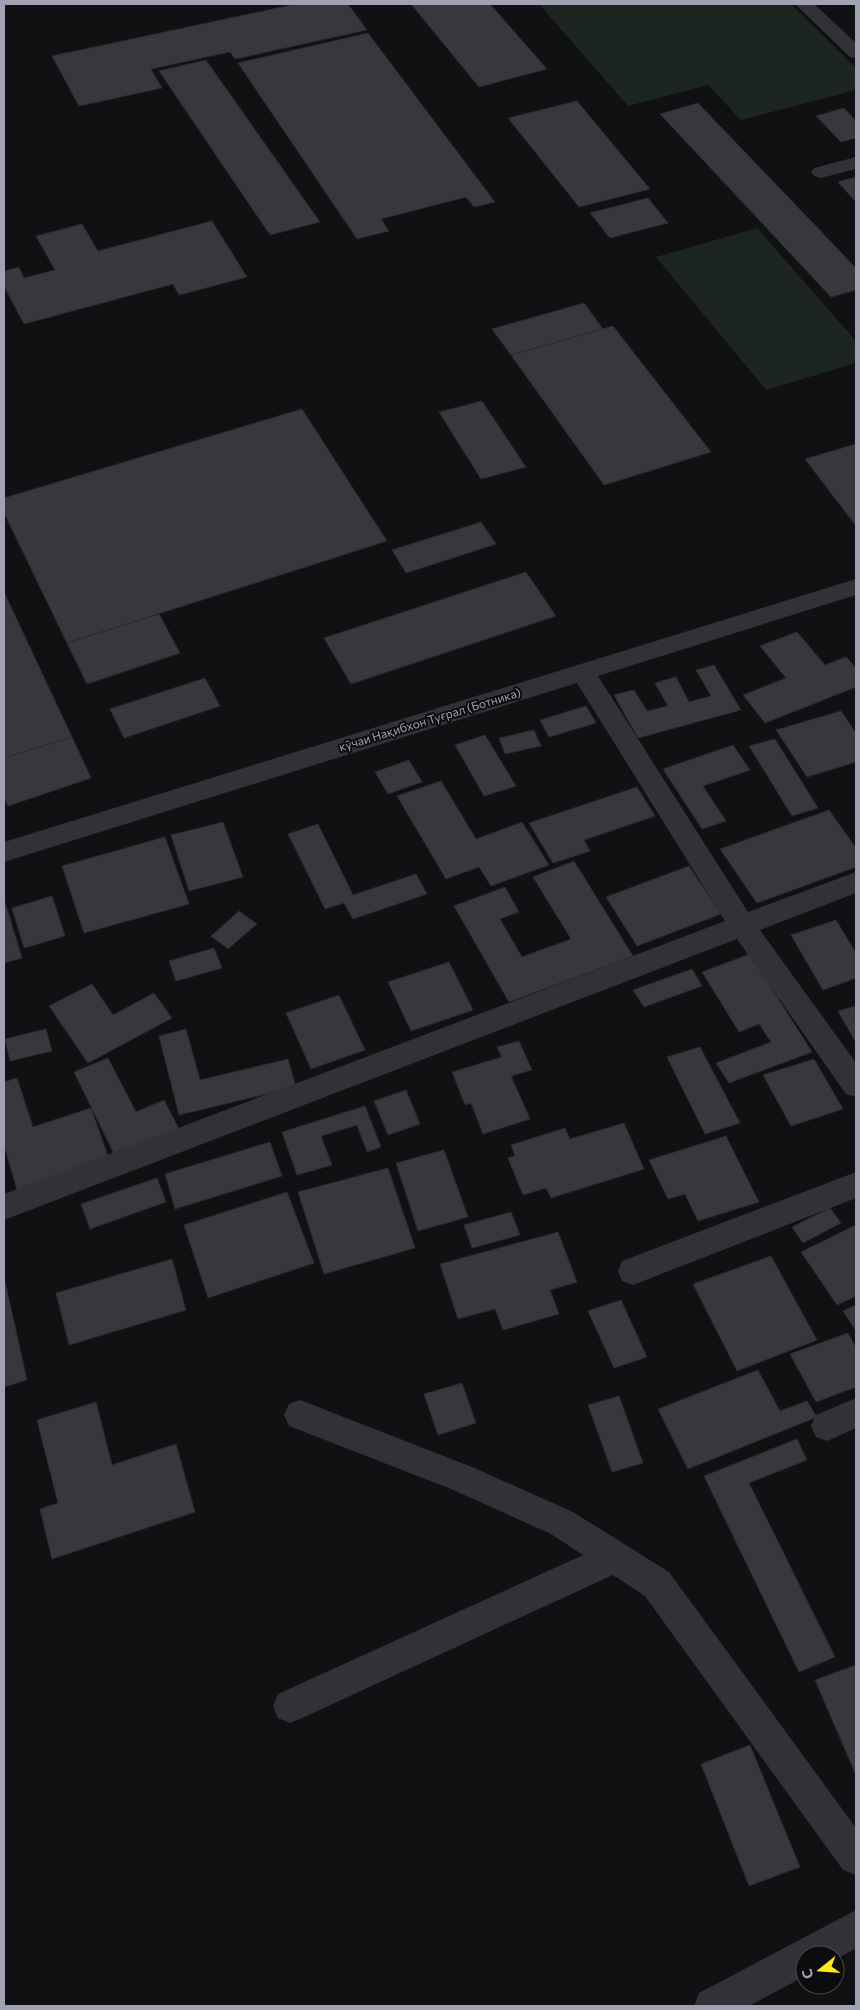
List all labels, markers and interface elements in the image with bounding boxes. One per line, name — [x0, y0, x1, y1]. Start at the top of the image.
street label: кӯчаи Нақибхон Туғрал (Ботника) — [337, 685, 522, 753]
north arrow — [795, 1945, 845, 1995]
text: С — [798, 1967, 817, 1981]

